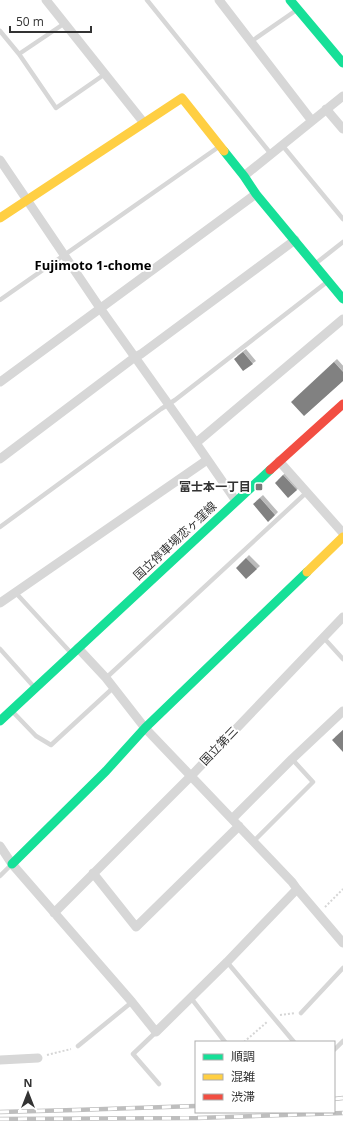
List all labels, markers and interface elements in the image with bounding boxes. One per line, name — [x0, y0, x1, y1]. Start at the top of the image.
scale bar — [10, 8, 91, 34]
text: 50 m — [16, 13, 44, 30]
district label: Fujimoto 1-chome — [35, 256, 152, 274]
place label: 富士本一丁目 — [179, 478, 251, 495]
marker: 富士本一丁目 — [254, 482, 264, 492]
street label: 国立停車場恋ヶ窪線 — [129, 498, 220, 584]
street label: 国立第三 — [196, 722, 241, 769]
legend — [195, 1041, 335, 1113]
text: 順調 — [231, 1048, 255, 1065]
text: 混雑 — [231, 1068, 255, 1085]
north arrow — [8, 1073, 48, 1113]
text: N — [24, 1075, 32, 1090]
text: 渋滞 — [231, 1088, 255, 1105]

